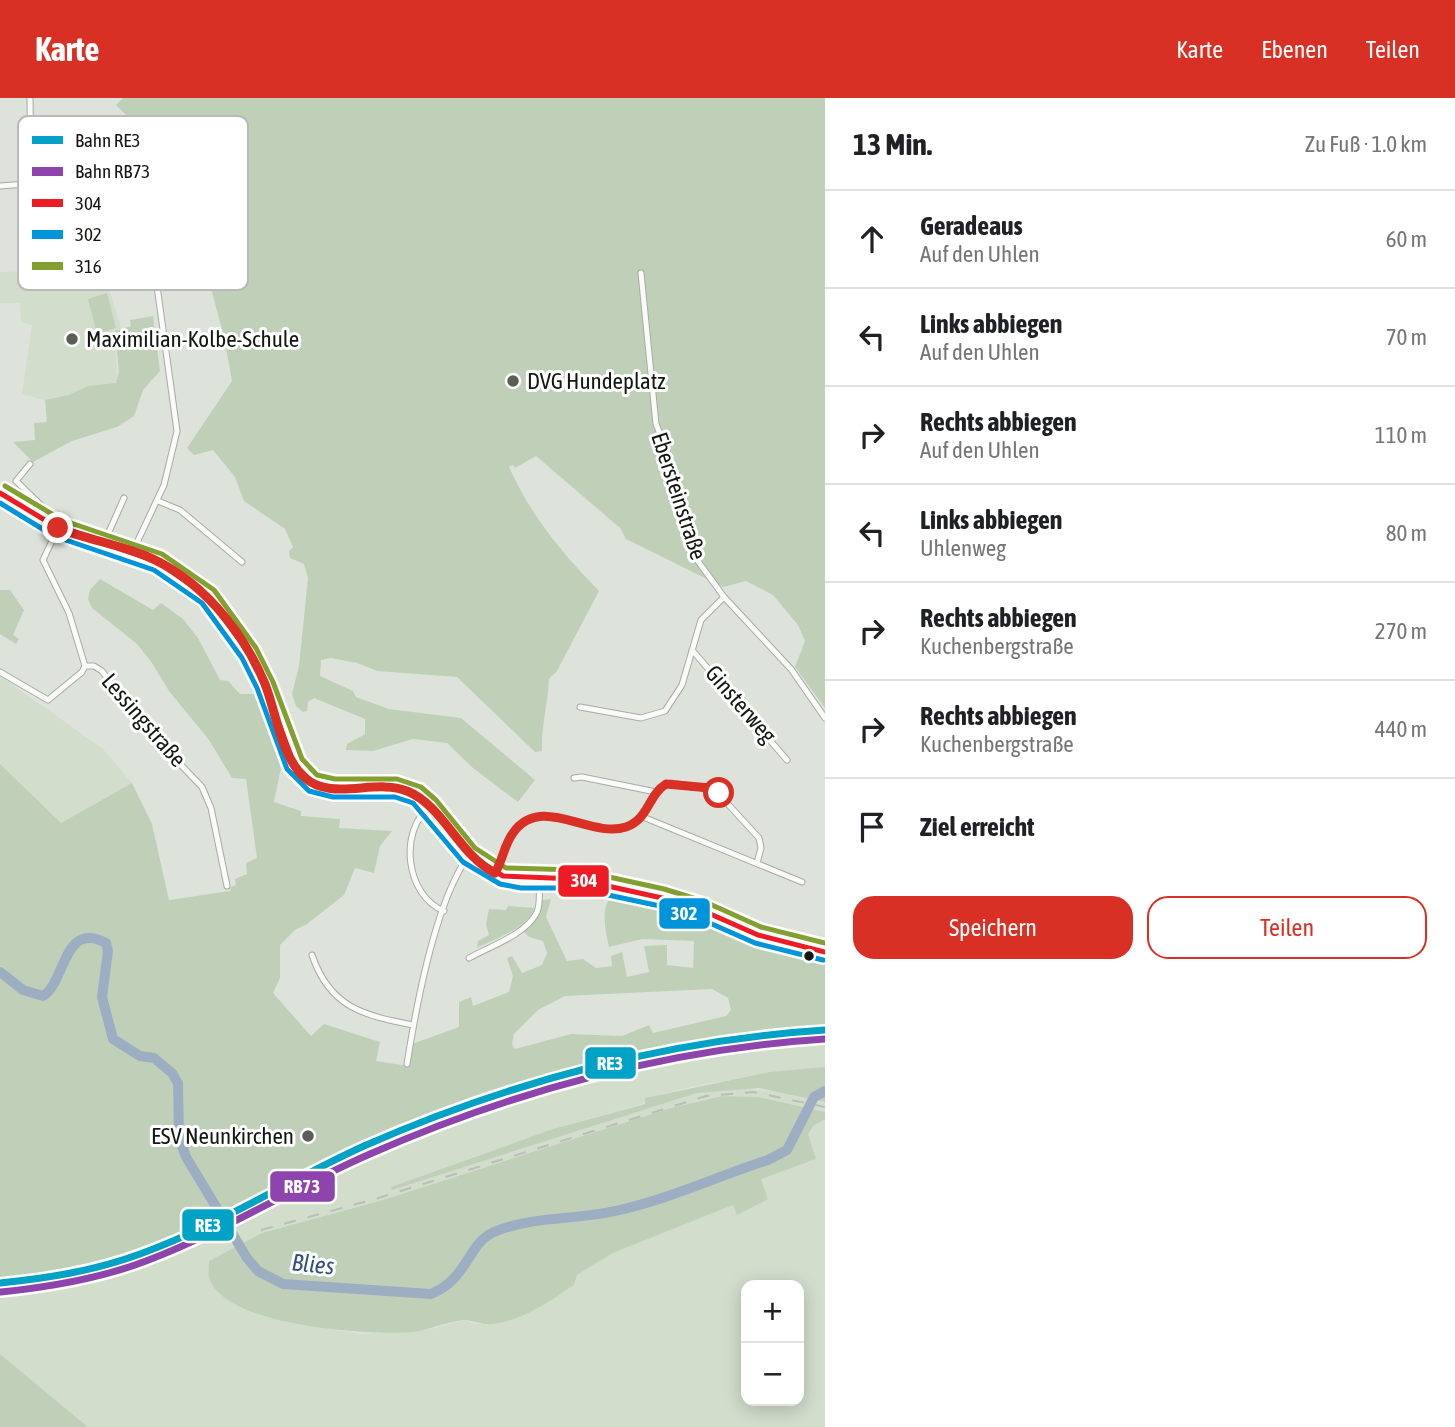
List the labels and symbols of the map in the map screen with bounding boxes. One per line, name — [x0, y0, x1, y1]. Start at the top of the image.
legend — [18, 116, 248, 290]
text: Bahn RE3 — [75, 129, 140, 151]
text: Bahn RB73 — [75, 160, 150, 182]
text: 304 — [75, 192, 102, 214]
text: 302 — [75, 223, 102, 245]
text: 316 — [75, 255, 102, 277]
place label: Maximilian-Kolbe-Schule — [86, 326, 299, 352]
marker: Maximilian-Kolbe-Schule — [64, 331, 80, 347]
place label: DVG Hundeplatz — [527, 368, 666, 394]
marker: DVG Hundeplatz — [505, 373, 521, 389]
street label: Ebersteinstraße — [646, 429, 712, 563]
route end — [42, 512, 73, 543]
street label: Ginsterweg — [700, 660, 782, 748]
street label: Lessingstraße — [96, 668, 192, 772]
route start — [703, 777, 734, 808]
line badge: 304 — [557, 864, 610, 898]
text: 304 — [571, 869, 597, 891]
line badge: 302 — [658, 897, 711, 930]
text: 302 — [671, 902, 697, 924]
unlabelled marker — [802, 949, 816, 963]
line badge: RE3 — [584, 1046, 637, 1080]
text: RE3 — [597, 1052, 623, 1074]
place label: ESV Neunkirchen — [151, 1123, 294, 1149]
marker: ESV Neunkirchen — [300, 1128, 316, 1144]
line badge: RB73 — [269, 1170, 336, 1203]
text: RB73 — [284, 1175, 320, 1197]
line badge: RE3 — [181, 1208, 235, 1242]
text: RE3 — [195, 1214, 221, 1236]
water label: Blies — [290, 1248, 336, 1280]

